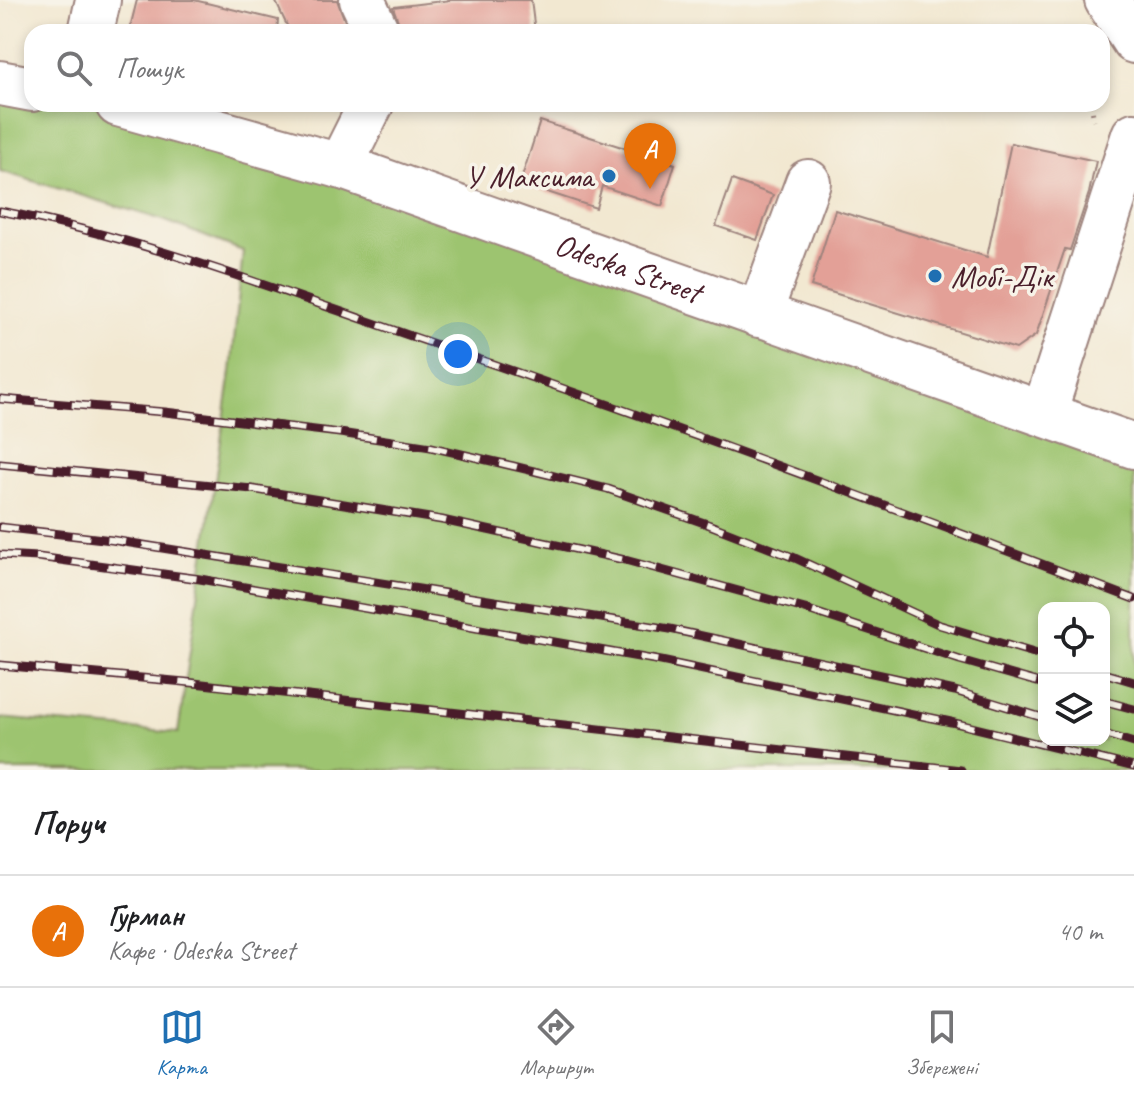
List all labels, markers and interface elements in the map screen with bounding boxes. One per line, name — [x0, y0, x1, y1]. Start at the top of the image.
search box — [24, 24, 1110, 112]
icon: search — [52, 46, 96, 90]
text: Пошук — [116, 49, 183, 87]
pin: A — [624, 123, 676, 189]
place label: У Максима — [465, 156, 596, 197]
marker: У Максима — [600, 167, 618, 185]
street label: Odeska Street — [550, 223, 711, 314]
place label: Мобі-Дік — [951, 256, 1056, 297]
marker: Мобі-Дік — [926, 267, 944, 285]
your location — [438, 334, 478, 374]
map controls — [1038, 602, 1110, 746]
button: locate — [1038, 602, 1110, 674]
button: layers — [1038, 674, 1110, 746]
text: Поруч — [32, 801, 105, 844]
text: Гурман — [108, 896, 184, 934]
text: A — [51, 915, 65, 948]
text: 40 m — [1058, 915, 1102, 948]
text: Кафе · Odeska Street — [108, 934, 295, 967]
tab: Карта — [157, 1005, 207, 1081]
tab: Маршрут — [520, 1005, 593, 1081]
tab: Збережені — [906, 1005, 977, 1081]

